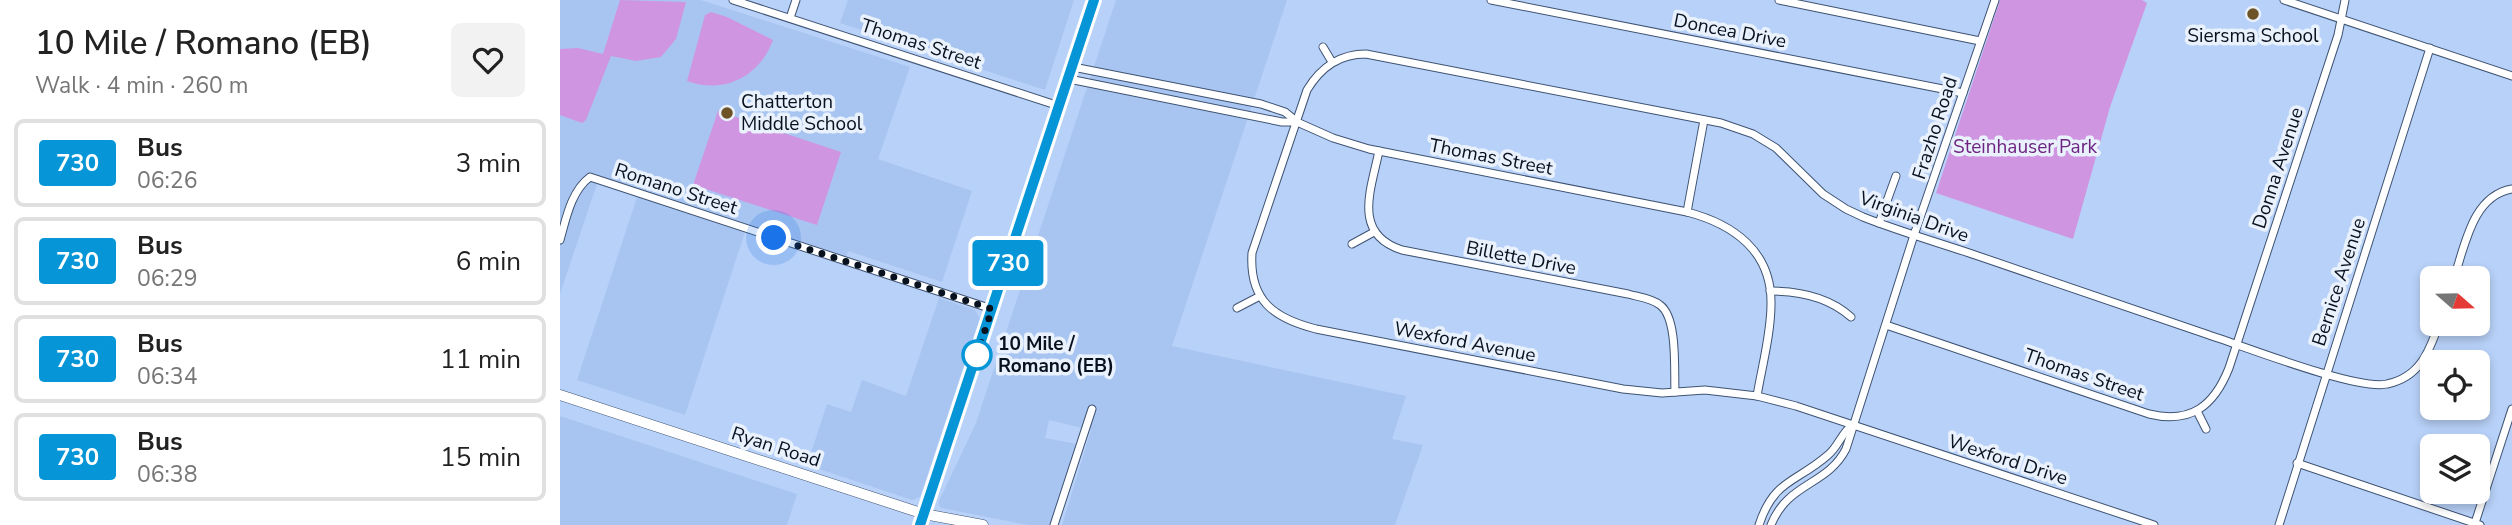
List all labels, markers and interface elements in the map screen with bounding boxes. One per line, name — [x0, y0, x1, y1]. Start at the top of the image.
marker: Siersma School — [2245, 6, 2261, 22]
street label: Doncea Drive — [1671, 7, 1789, 55]
street label: Thomas Street — [858, 12, 985, 76]
text: 10 Mile / Romano (EB) — [35, 21, 372, 66]
button: heart — [451, 23, 525, 97]
place label: Siersma School — [2187, 23, 2319, 49]
text: Walk · 4 min · 260 m — [35, 70, 248, 101]
street label: Frazho Road — [1906, 73, 1964, 183]
place label: Chatterton Middle School — [741, 89, 863, 137]
street label: Donna Avenue — [2246, 104, 2310, 232]
marker: Chatterton Middle School — [719, 105, 735, 121]
text: Bus — [137, 130, 183, 165]
street label: Thomas Street — [1427, 132, 1555, 182]
park label: Steinhauser Park — [1953, 134, 2097, 160]
text: 3 min — [456, 146, 521, 181]
text: 730 — [56, 147, 99, 179]
street label: Romano Street — [611, 157, 741, 221]
text: 06:26 — [137, 165, 197, 196]
street label: Virginia Drive — [1855, 185, 1972, 249]
street label: Bernice Avenue — [2306, 215, 2372, 349]
your location — [756, 220, 791, 255]
text: Bus — [137, 228, 183, 263]
street label: Billette Drive — [1464, 235, 1578, 281]
line badge: 730 — [968, 240, 1048, 286]
text: 6 min — [456, 244, 521, 279]
text: 730 — [56, 245, 99, 277]
text: 730 — [986, 247, 1030, 279]
text: 06:29 — [137, 263, 197, 294]
north arrow — [2420, 266, 2490, 336]
map controls — [2420, 266, 2490, 504]
street label: Wexford Avenue — [1392, 316, 1538, 368]
text: Bus — [137, 326, 183, 361]
place label: 10 Mile / Romano (EB) — [998, 331, 1114, 379]
marker: 10 Mile / Romano (EB) — [962, 340, 992, 370]
text: 11 min — [440, 342, 521, 377]
street label: Thomas Street — [2021, 342, 2148, 408]
text: 730 — [56, 343, 99, 375]
button: locate — [2420, 350, 2490, 420]
text: 06:34 — [137, 361, 197, 392]
street label: Ryan Road — [728, 420, 824, 474]
text: Bus — [137, 424, 183, 459]
street label: Wexford Drive — [1945, 428, 2071, 492]
button: layers — [2420, 434, 2490, 504]
text: 15 min — [440, 440, 521, 475]
text: 730 — [56, 441, 99, 473]
text: 06:38 — [137, 459, 197, 490]

